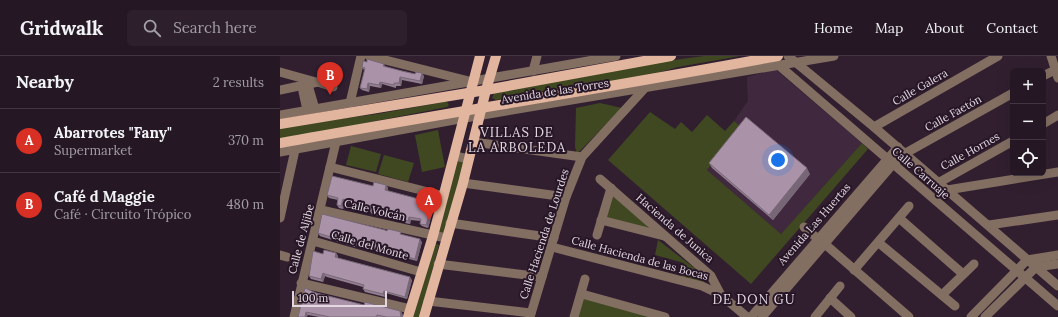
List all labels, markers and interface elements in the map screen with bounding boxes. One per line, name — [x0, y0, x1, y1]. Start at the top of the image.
search box — [127, 10, 407, 46]
text: Gridwalk — [20, 16, 103, 40]
icon: search — [141, 17, 163, 39]
text: Search here — [173, 18, 257, 37]
text: Home — [814, 19, 853, 37]
text: Map — [875, 19, 903, 37]
text: About — [925, 19, 964, 37]
text: Contact — [986, 19, 1038, 37]
pin: B — [317, 62, 343, 95]
street label: Calle Galera — [890, 65, 950, 108]
map controls — [1010, 68, 1046, 176]
button: + — [1010, 68, 1046, 104]
text: Nearby — [16, 71, 74, 93]
text: 2 results — [213, 74, 264, 91]
street label: Avenida de las Torres — [499, 76, 610, 107]
street label: Calle Faetón — [922, 92, 984, 134]
button: − — [1010, 104, 1046, 140]
text: Abarrotes "Fany" — [54, 123, 172, 142]
district label: VILLAS DE LA ARBOLEDA — [468, 124, 566, 156]
street label: Calle Hornes — [938, 129, 1002, 173]
text: A — [25, 132, 33, 149]
text: 370 m — [228, 132, 264, 149]
button: locate — [1010, 140, 1046, 176]
text: Supermarket — [54, 142, 132, 159]
street label: Calle Carruaje — [889, 144, 953, 202]
your location — [768, 150, 788, 170]
street label: Calle Hacienda de Lourdes — [516, 167, 572, 301]
street label: Avenida Las Huertas — [774, 180, 853, 269]
text: Café d Maggie — [54, 187, 155, 206]
pin: A — [416, 187, 442, 220]
street label: Hacienda de Junica — [633, 190, 717, 266]
text: B — [25, 196, 33, 213]
text: 480 m — [227, 196, 264, 213]
street label: Calle Volcán — [343, 196, 407, 224]
street label: Calle de Aljibe — [285, 202, 317, 276]
text: Café · Circuito Trópico — [54, 206, 191, 223]
street label: Calle del Monte — [330, 227, 410, 263]
street label: Calle Hacienda de las Bocas — [570, 233, 710, 283]
scale bar — [292, 289, 387, 308]
text: 100 m — [298, 291, 328, 305]
district label: DE DON GU — [713, 291, 795, 308]

